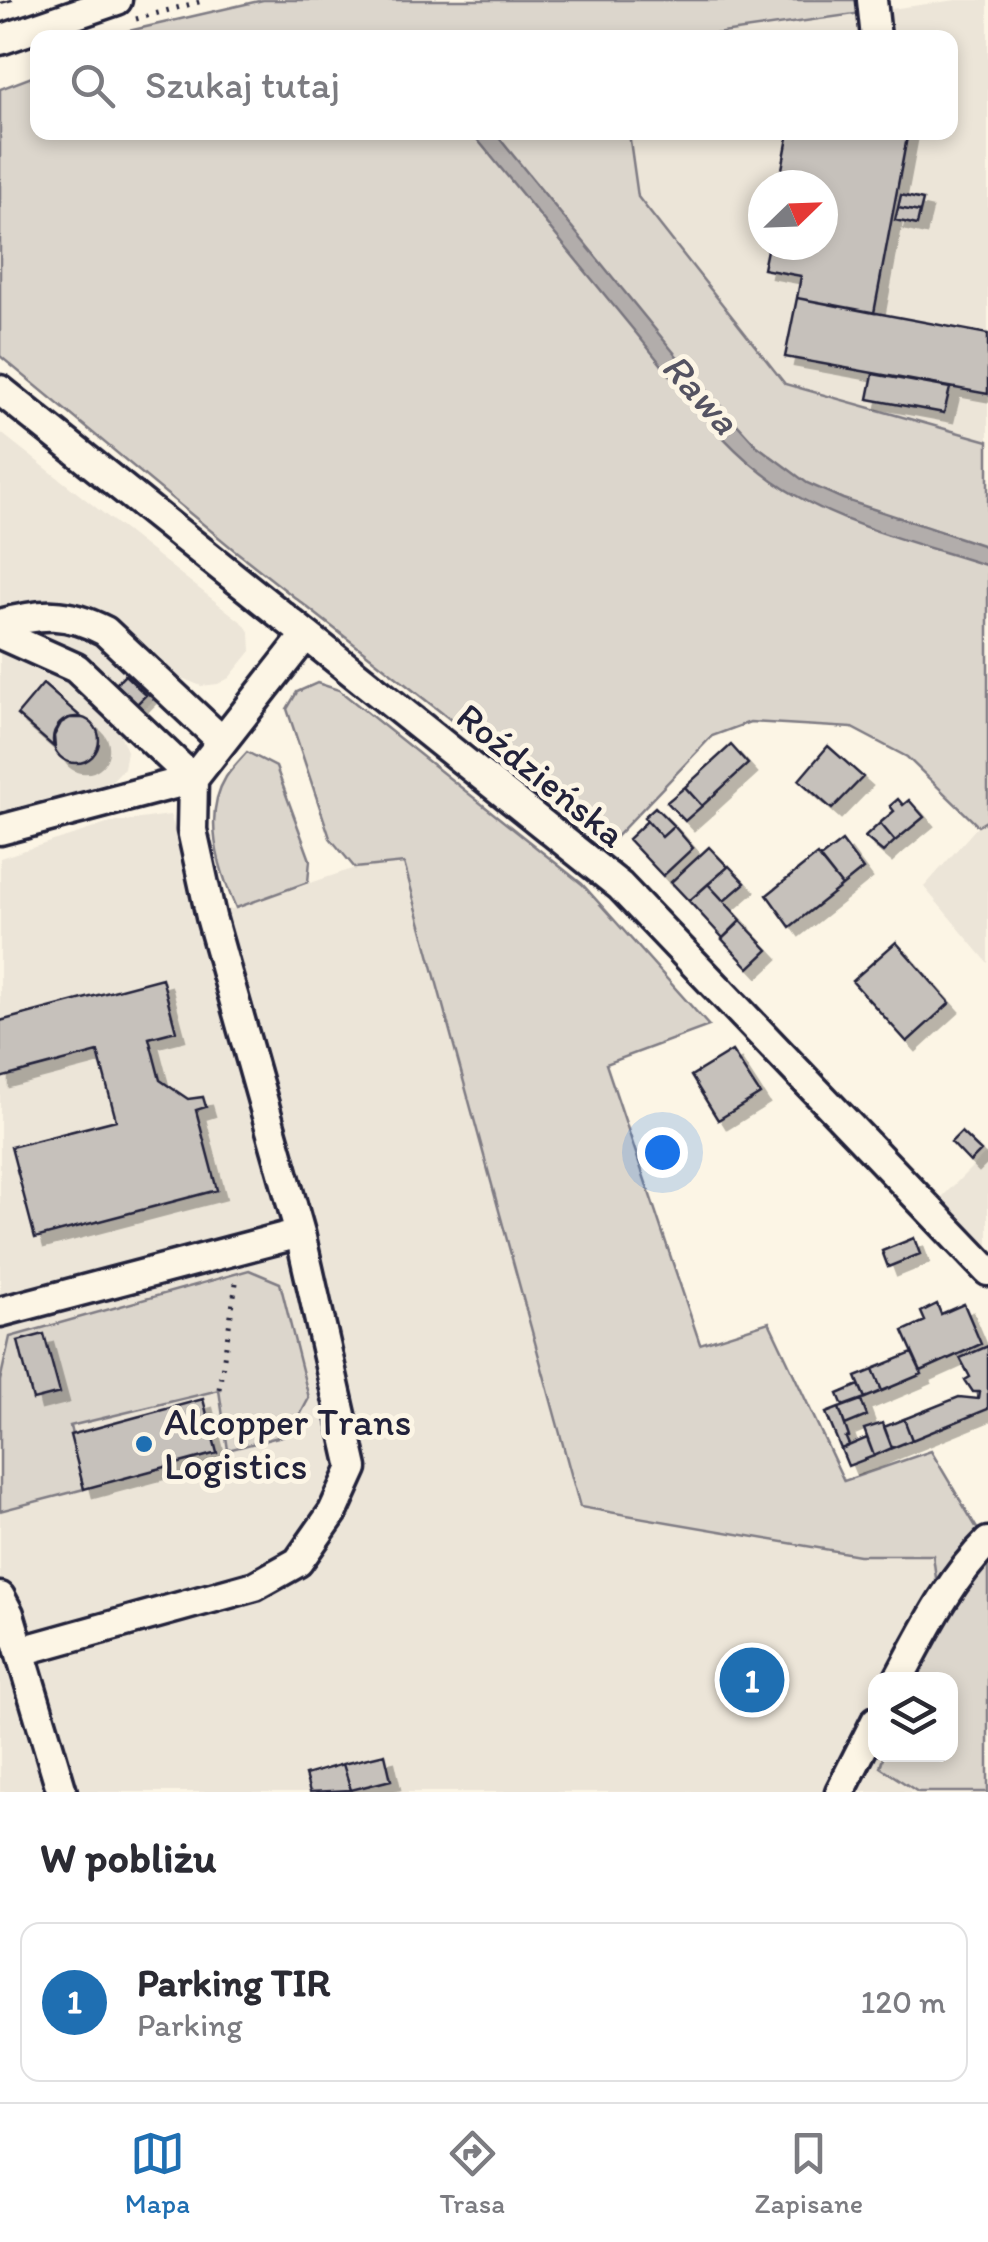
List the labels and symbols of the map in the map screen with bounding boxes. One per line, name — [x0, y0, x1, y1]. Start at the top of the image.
north arrow — [748, 170, 838, 260]
water label: Rawa — [652, 343, 750, 444]
street label: Roździeńska — [447, 693, 635, 857]
your location — [637, 1127, 688, 1178]
place label: Alcopper Trans Logistics — [164, 1399, 411, 1489]
marker: Alcopper Trans Logistics — [133, 1433, 155, 1455]
pin: 1 — [720, 1642, 784, 1718]

